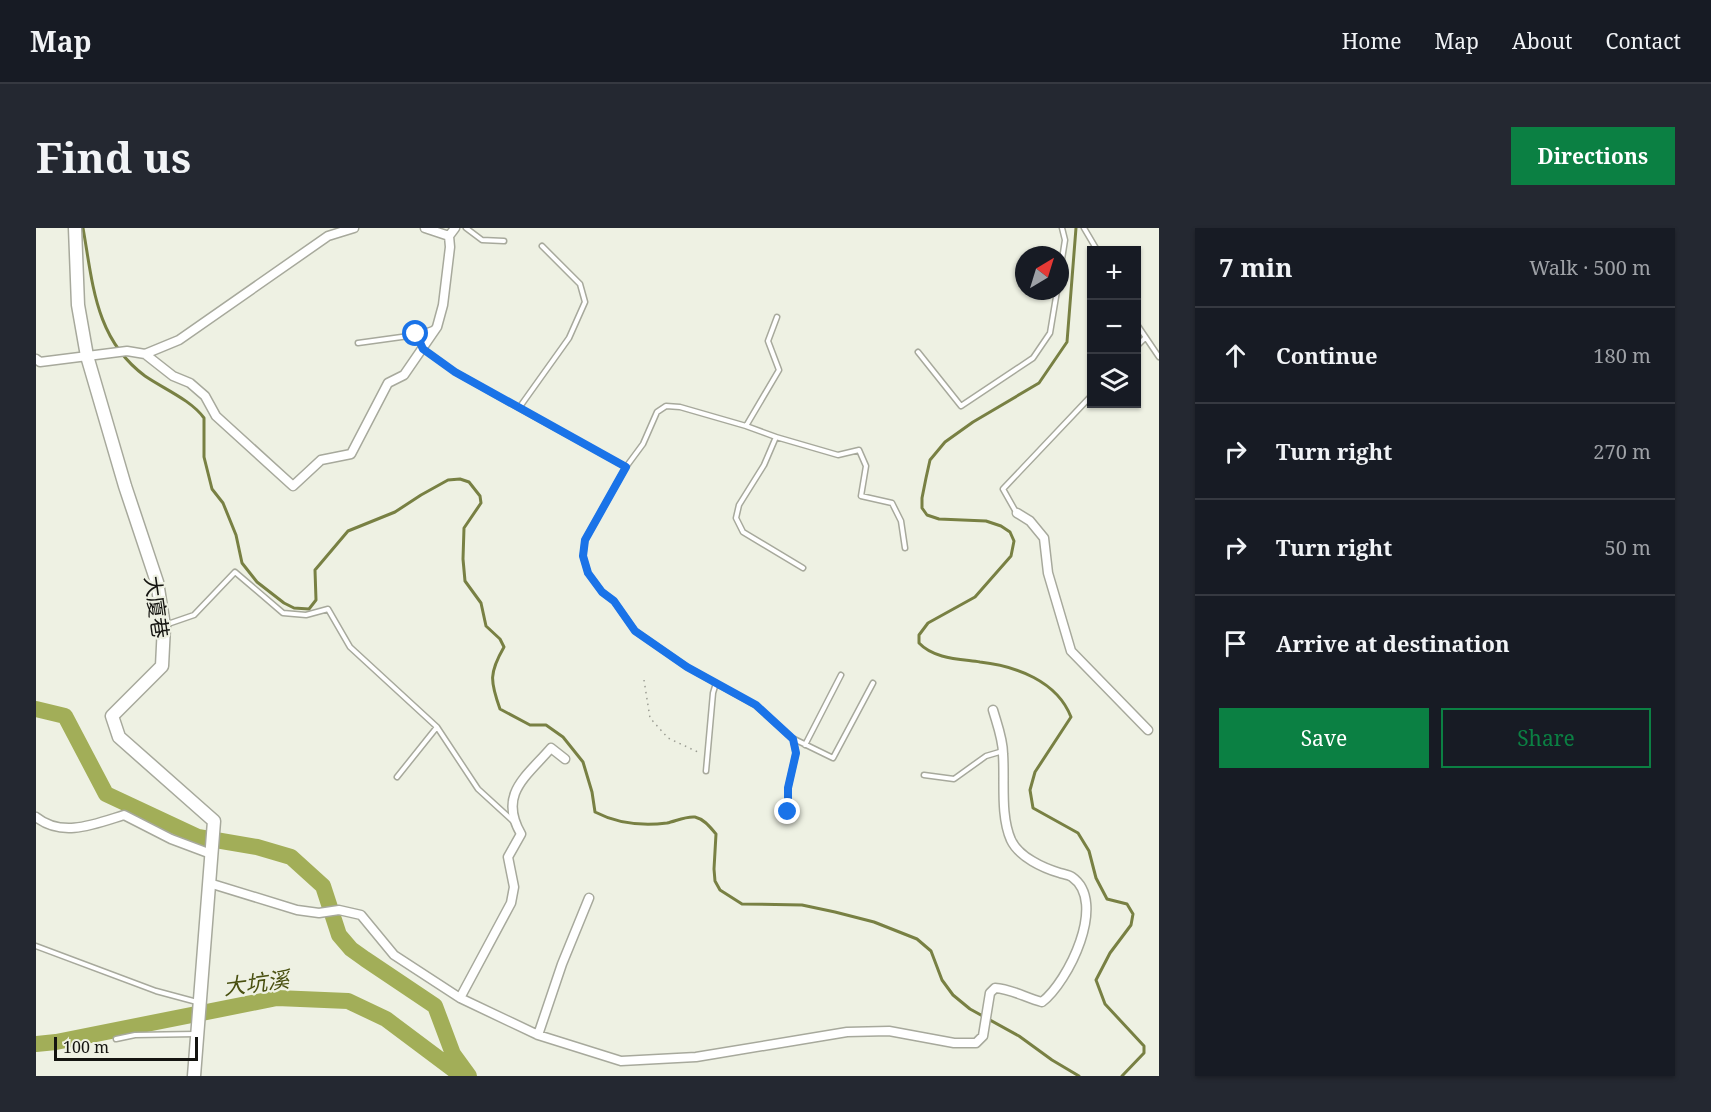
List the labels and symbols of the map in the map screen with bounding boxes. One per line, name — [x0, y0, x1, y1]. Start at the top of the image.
north arrow — [1015, 246, 1069, 300]
route start — [402, 320, 428, 346]
street label: 大廈巷 — [139, 574, 175, 640]
route end — [774, 798, 800, 824]
water label: 大坑溪 — [221, 963, 294, 1001]
scale bar — [54, 1034, 198, 1062]

